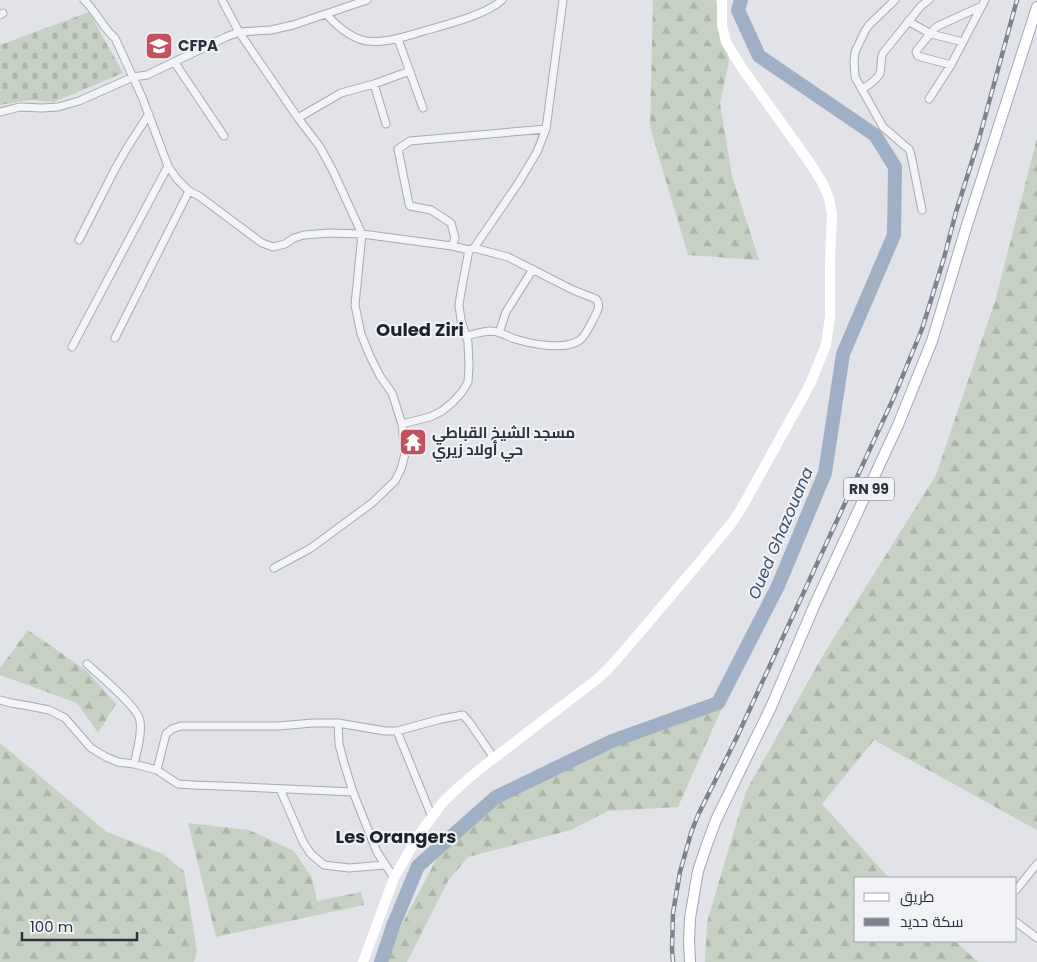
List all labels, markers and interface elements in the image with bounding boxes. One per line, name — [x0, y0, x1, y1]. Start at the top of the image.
school or university icon: CFPA — [144, 31, 174, 61]
place label: CFPA — [178, 35, 218, 56]
district label: Ouled Ziri — [376, 317, 464, 342]
place label: مسجد الشيخ القباطي حي أولاد زيري — [432, 422, 575, 462]
temple icon: مسجد الشيخ القباطي حي أولاد زيري — [398, 427, 428, 457]
water label: Oued Ghazouana — [742, 463, 819, 603]
road number: RN 99 — [844, 478, 894, 500]
district label: Les Orangers — [336, 824, 456, 849]
legend — [854, 877, 1017, 942]
text: طريق — [900, 886, 934, 907]
scale bar — [22, 910, 138, 942]
text: سكة حديد — [900, 911, 963, 932]
text: 100 m — [30, 916, 73, 937]

